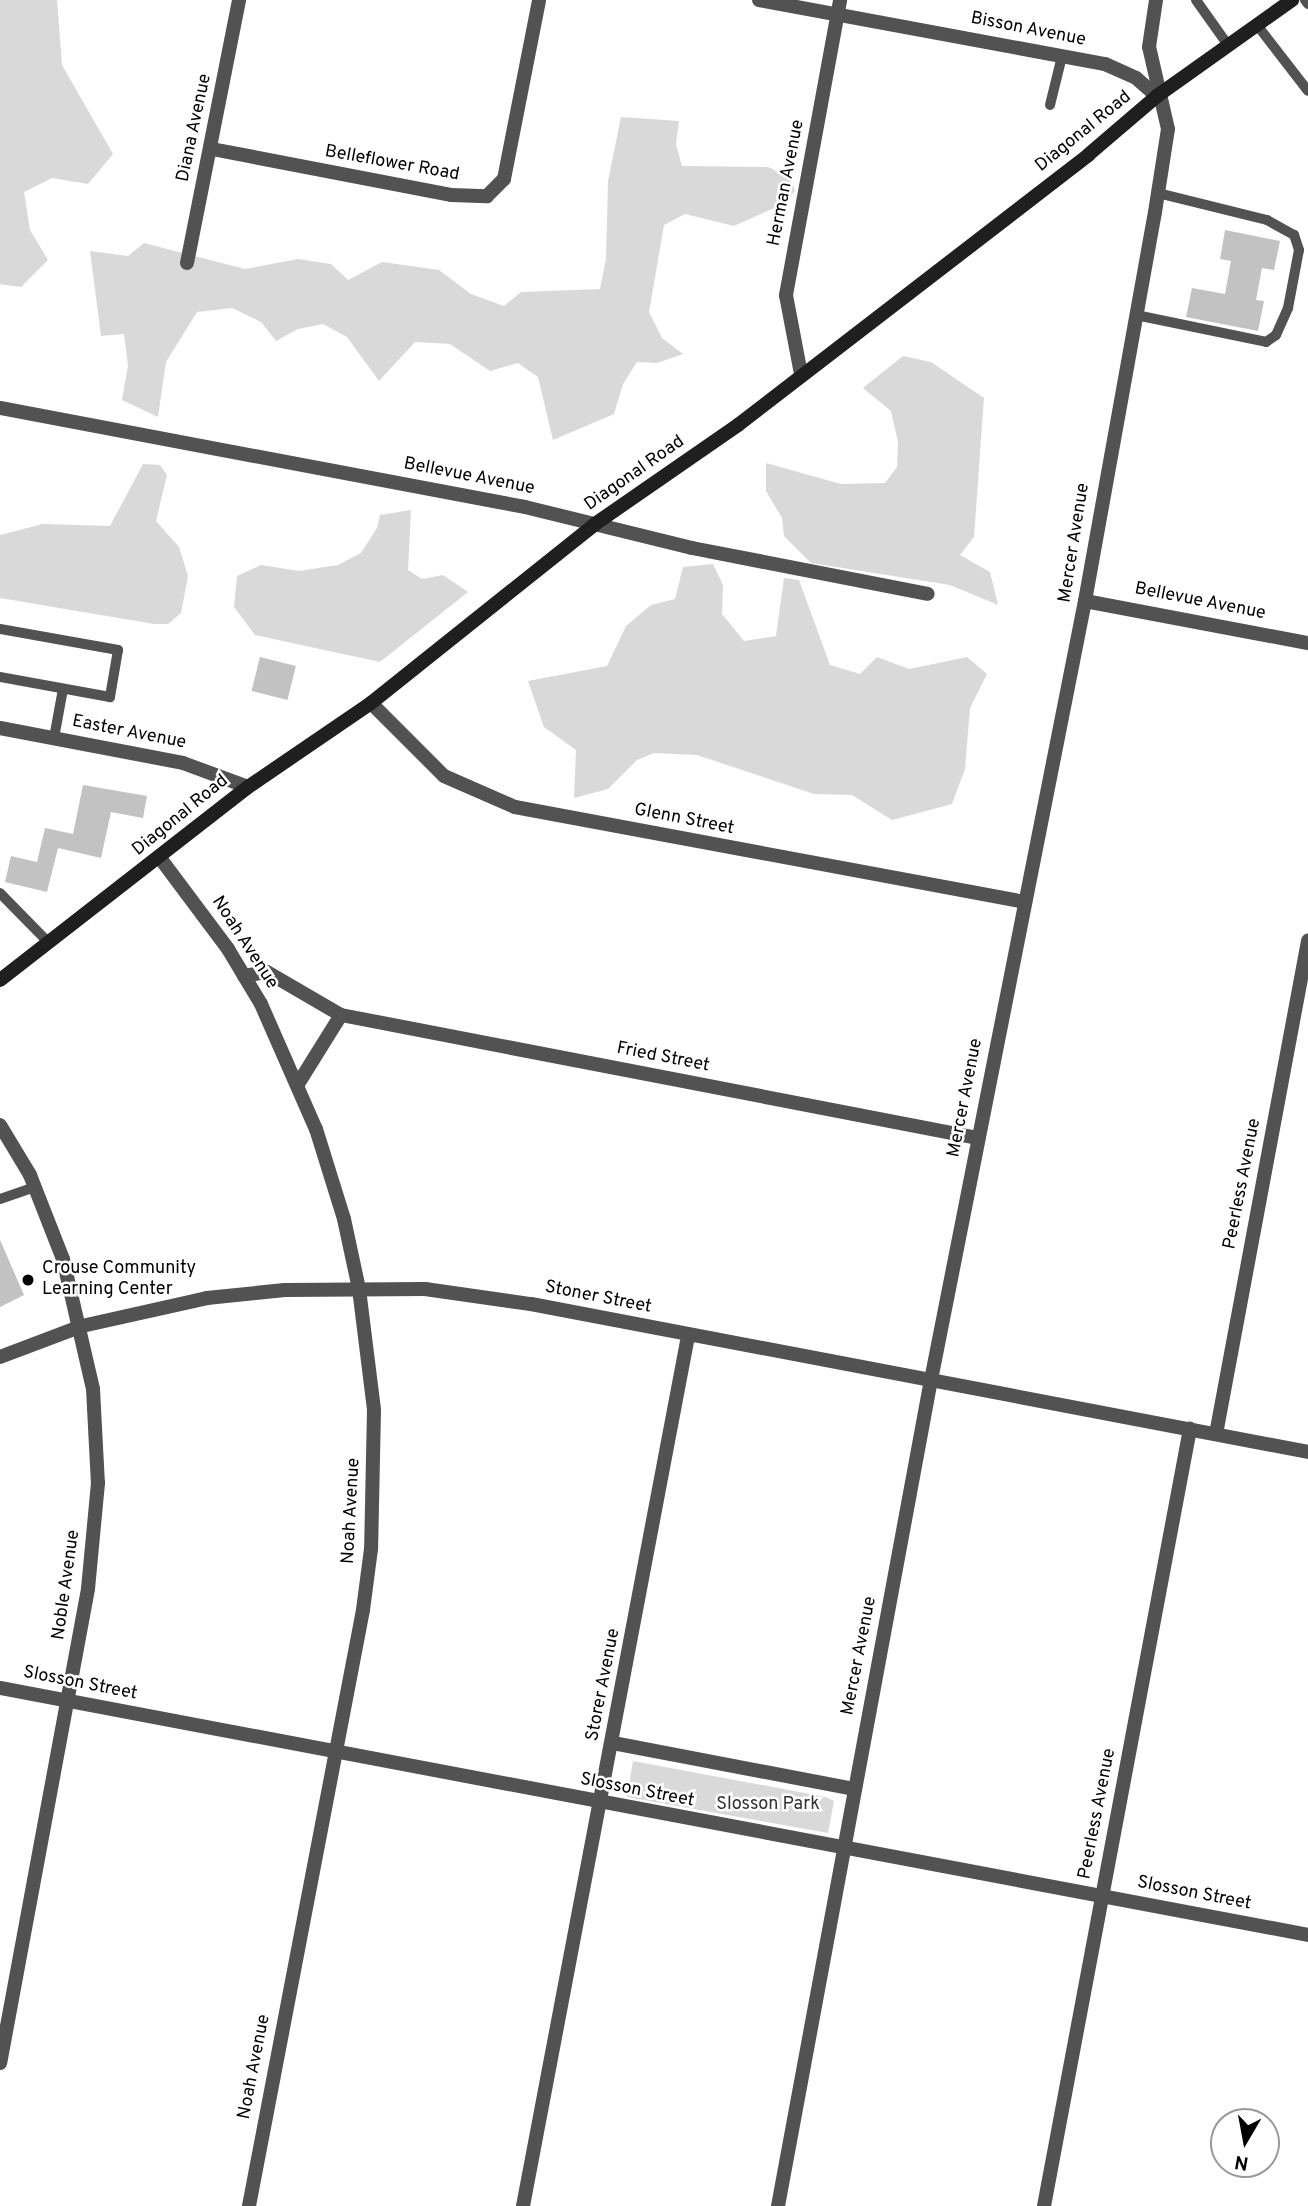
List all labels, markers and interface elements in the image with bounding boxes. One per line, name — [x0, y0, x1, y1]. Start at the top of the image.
street label: Bisson Avenue — [968, 8, 1088, 52]
street label: Diana Avenue — [173, 72, 217, 184]
street label: Diagonal Road — [1032, 87, 1136, 177]
street label: Herman Avenue — [764, 118, 810, 248]
street label: Belleflower Road — [323, 142, 461, 186]
street label: Diagonal Road — [581, 432, 689, 516]
street label: Bellevue Avenue — [401, 454, 537, 500]
street label: Mercer Avenue — [1055, 481, 1095, 605]
street label: Bellevue Avenue — [1132, 579, 1268, 625]
street label: Easter Avenue — [70, 711, 188, 755]
street label: Diagonal Road — [129, 771, 233, 861]
street label: Glenn Street — [632, 800, 736, 840]
street label: Noah Avenue — [206, 892, 282, 994]
street label: Mercer Avenue — [944, 1036, 988, 1160]
street label: Fried Street — [615, 1038, 711, 1078]
street label: Peerless Avenue — [1220, 1116, 1266, 1252]
place label: Crouse Community Learning Center — [42, 1259, 196, 1302]
marker: Crouse Community Learning Center — [20, 1272, 36, 1288]
street label: Stoner Street — [543, 1277, 653, 1319]
street label: Noah Avenue — [338, 1457, 366, 1565]
street label: Noble Avenue — [49, 1528, 85, 1642]
street label: Mercer Avenue — [838, 1594, 882, 1718]
street label: Storer Avenue — [582, 1626, 626, 1744]
street label: Slosson Street — [21, 1662, 139, 1706]
street label: Peerless Avenue — [1075, 1746, 1121, 1882]
street label: Slosson Street — [578, 1769, 696, 1813]
park label: Slosson Park — [716, 1794, 820, 1816]
street label: Slosson Street — [1135, 1872, 1253, 1916]
street label: Noah Avenue — [234, 2012, 276, 2122]
north arrow — [1210, 2108, 1280, 2178]
text: N — [1233, 2149, 1251, 2175]

